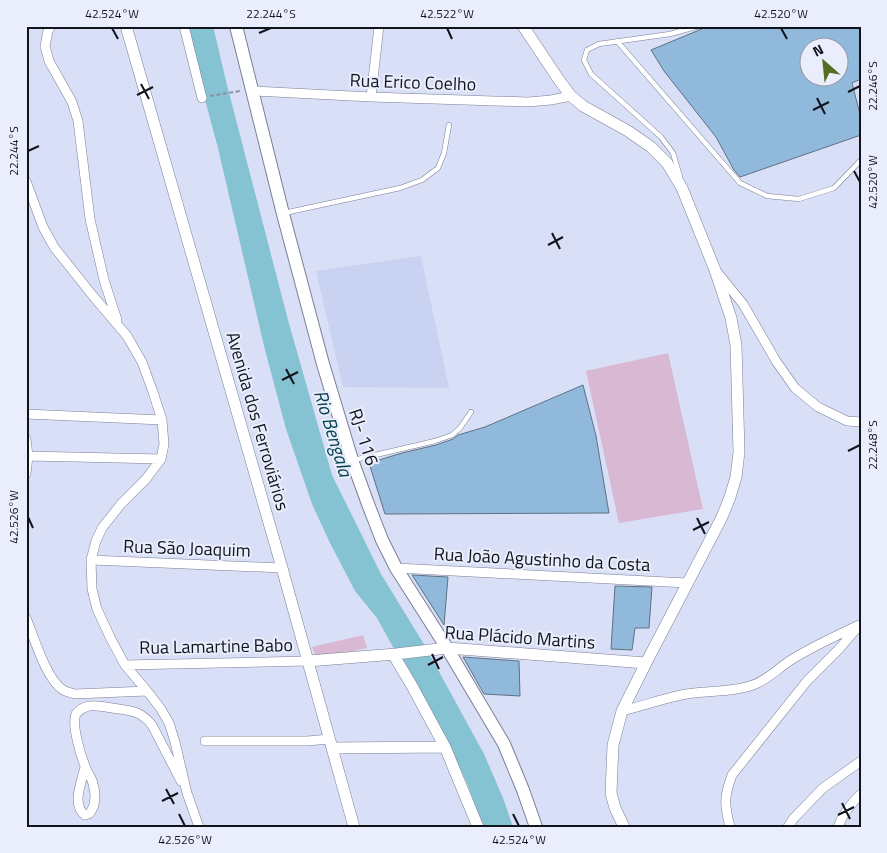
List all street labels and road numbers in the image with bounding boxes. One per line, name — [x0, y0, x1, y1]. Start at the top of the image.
street label: Rua Erico Coelho — [349, 66, 477, 98]
street label: Avenida dos Ferroviários — [220, 328, 296, 514]
street label: RJ- 116 — [342, 405, 386, 469]
street label: Rua São Joaquim — [123, 532, 251, 564]
street label: Rua João Agustinho da Costa — [433, 540, 651, 578]
street label: Rua Plácido Martins — [444, 618, 596, 656]
street label: Rua Lamartine Babo — [139, 631, 293, 661]

